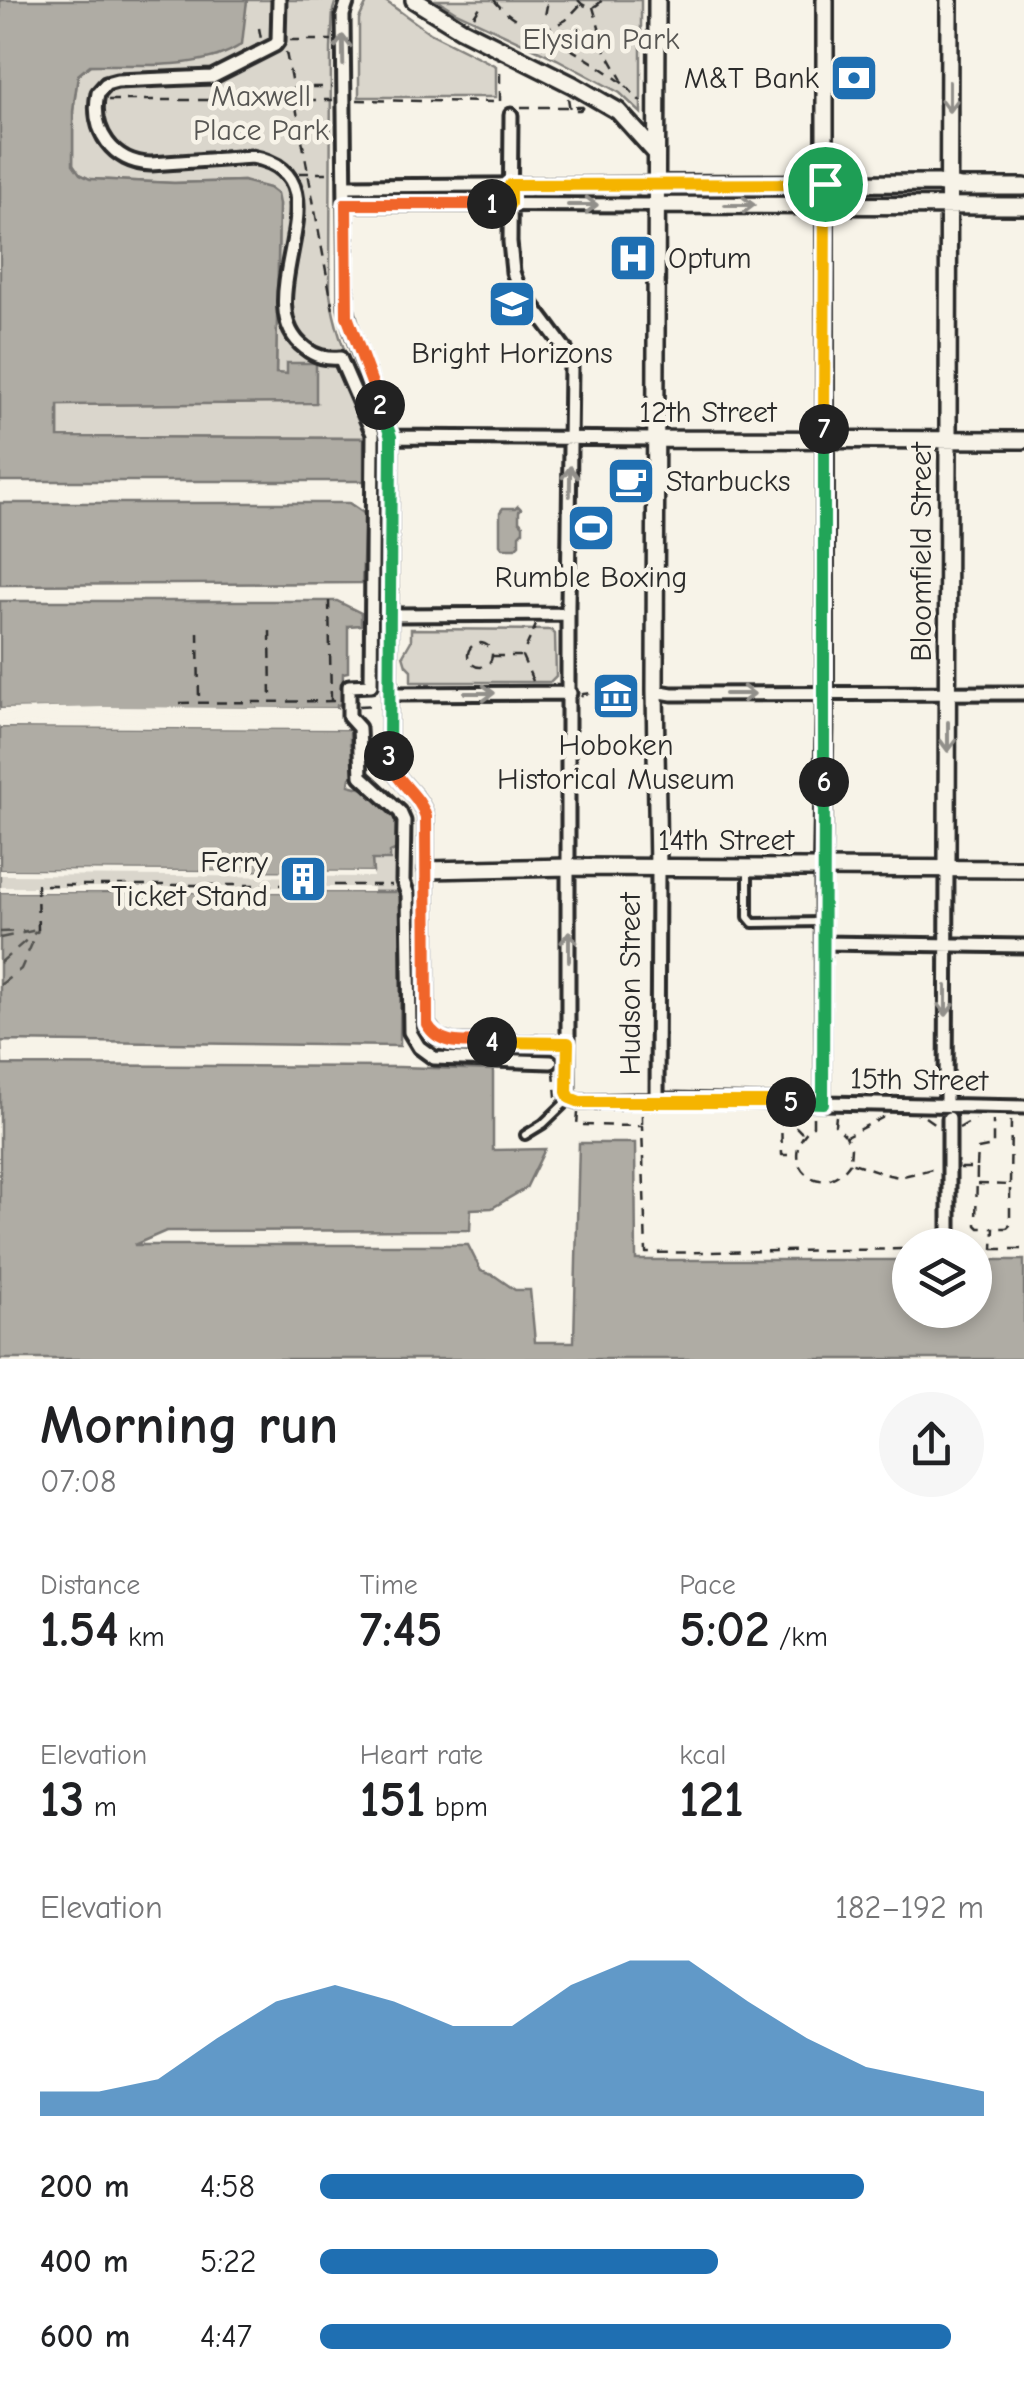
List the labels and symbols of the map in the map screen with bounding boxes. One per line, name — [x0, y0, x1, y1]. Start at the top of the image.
park label: Elysian Park — [523, 22, 680, 57]
one-way arrow — [334, 35, 353, 67]
bank icon: M&T Bank — [828, 52, 880, 104]
place label: M&T Bank — [684, 61, 819, 96]
park label: Maxwell Place Park — [193, 79, 329, 148]
one-way arrow — [940, 80, 958, 113]
pin — [783, 142, 868, 227]
pin: 1 — [467, 179, 517, 229]
one-way arrow — [566, 196, 599, 214]
one-way arrow — [724, 196, 756, 214]
hospital icon: Optum — [607, 232, 659, 284]
place label: Optum — [668, 241, 752, 276]
school or university icon: Bright Horizons — [486, 278, 538, 330]
place label: Bright Horizons — [411, 336, 613, 371]
pin: 2 — [355, 380, 405, 430]
street label: 12th Street — [639, 395, 778, 430]
pin: 7 — [799, 404, 849, 454]
street label: Bloomfield Street — [904, 441, 939, 662]
cafe icon: Starbucks — [605, 455, 657, 507]
place label: Starbucks — [666, 464, 791, 499]
one-way arrow — [560, 465, 579, 497]
sports icon: Rumble Boxing — [565, 502, 617, 554]
place label: Rumble Boxing — [495, 560, 687, 595]
museum icon: Hoboken Historical Museum — [590, 670, 642, 722]
one-way arrow — [464, 684, 496, 702]
one-way arrow — [722, 684, 755, 704]
one-way arrow — [938, 720, 958, 753]
place label: Hoboken Historical Museum — [497, 728, 735, 797]
pin: 3 — [364, 731, 414, 781]
pin: 6 — [799, 757, 849, 807]
street label: 14th Street — [658, 823, 795, 858]
place label: Ferry Ticket Stand — [111, 845, 269, 914]
building icon: Ferry Ticket Stand — [277, 853, 329, 905]
street label: Hudson Street — [613, 891, 648, 1075]
one-way arrow — [559, 930, 578, 962]
one-way arrow — [936, 984, 956, 1016]
pin: 4 — [467, 1017, 517, 1067]
street label: 15th Street — [850, 1061, 990, 1099]
pin: 5 — [766, 1077, 816, 1127]

